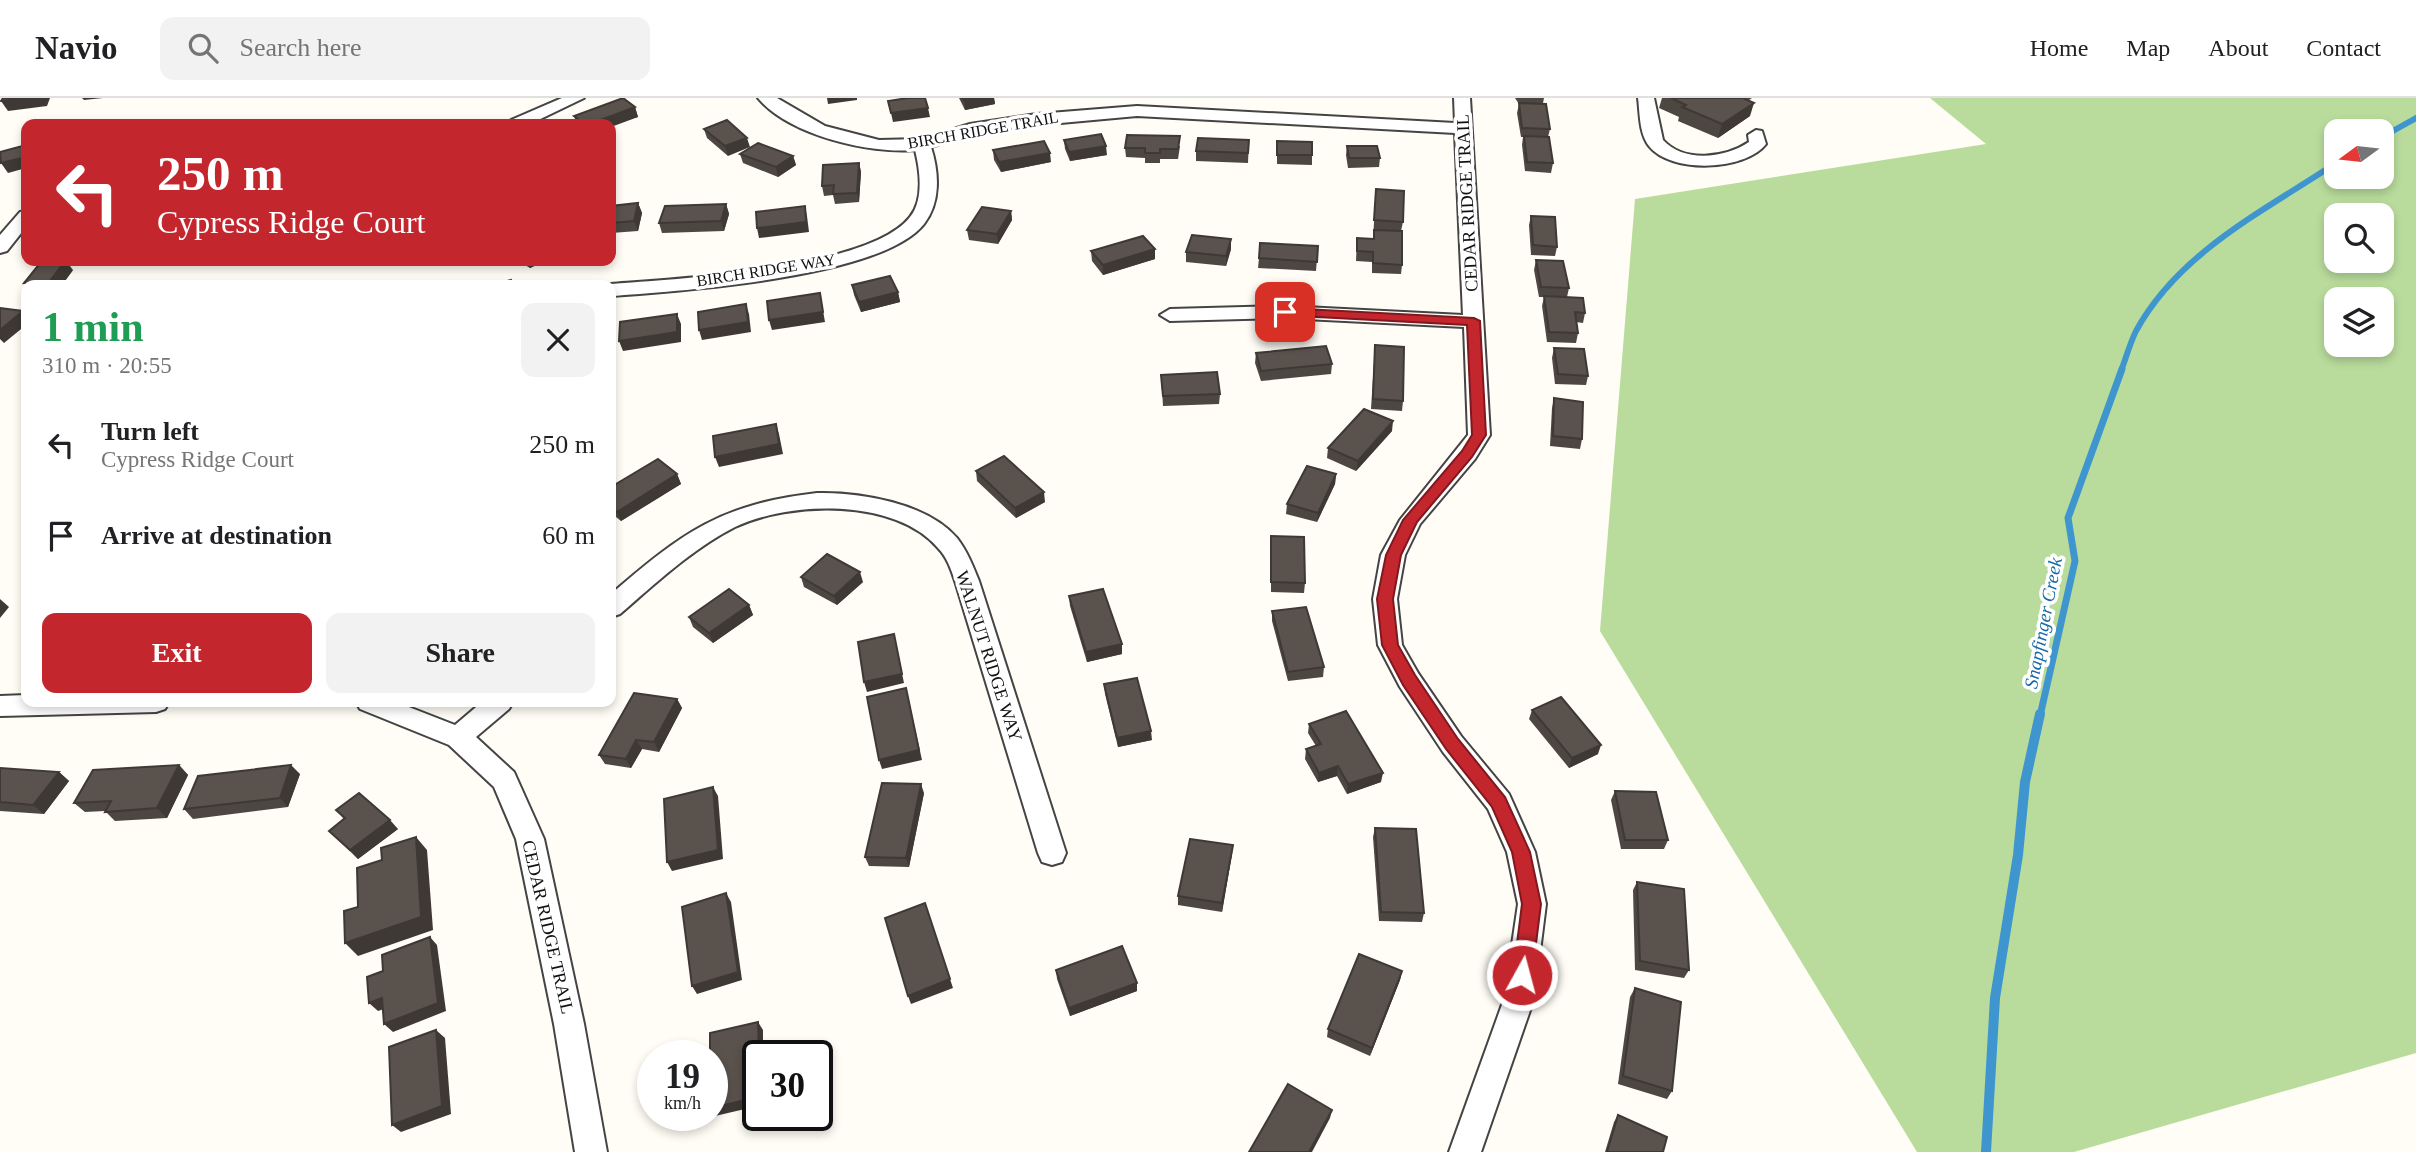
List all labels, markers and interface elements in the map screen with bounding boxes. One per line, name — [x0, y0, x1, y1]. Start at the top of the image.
search box — [160, 17, 650, 80]
icon: search — [184, 29, 222, 67]
text: Navio — [35, 30, 118, 66]
text: Search here — [240, 33, 361, 62]
text: Home — [2030, 35, 2088, 61]
text: Map — [2126, 35, 2170, 61]
text: About — [2208, 35, 2268, 61]
text: Contact — [2306, 35, 2381, 61]
street label: BIRCH RIDGE TRAIL — [906, 108, 1060, 152]
street label: CEDAR RIDGE TRAIL — [1452, 114, 1482, 292]
north arrow — [2324, 119, 2394, 189]
map controls — [2324, 119, 2394, 357]
text: 250 m — [157, 146, 284, 201]
icon: left — [42, 147, 133, 238]
button: search — [2324, 203, 2394, 273]
text: Cypress Ridge Court — [157, 204, 425, 240]
street label: BIRCH RIDGE WAY — [695, 251, 837, 289]
pin — [1255, 282, 1315, 342]
button: layers — [2324, 287, 2394, 357]
icon: arrive — [1266, 293, 1304, 331]
button: close — [521, 303, 595, 377]
text: 1 min — [42, 304, 144, 350]
text: 310 m · 20:55 — [42, 353, 172, 378]
text: Turn left — [101, 417, 199, 446]
icon: left — [42, 426, 80, 464]
text: 250 m — [529, 430, 595, 459]
text: Cypress Ridge Court — [101, 447, 294, 472]
icon: arrive — [42, 517, 80, 555]
text: Arrive at destination — [101, 521, 332, 550]
text: 60 m — [542, 521, 595, 550]
water label: Snapfinger Creek — [2020, 555, 2066, 690]
street label: WALNUT RIDGE WAY — [952, 568, 1026, 744]
button: Exit — [42, 613, 312, 693]
button: Share — [326, 613, 595, 693]
street label: CEDAR RIDGE TRAIL — [518, 838, 578, 1016]
position arrow — [1485, 938, 1559, 1012]
speed limit sign: 30 — [742, 1040, 833, 1131]
text: 19 — [665, 1057, 700, 1096]
text: km/h — [664, 1093, 701, 1113]

